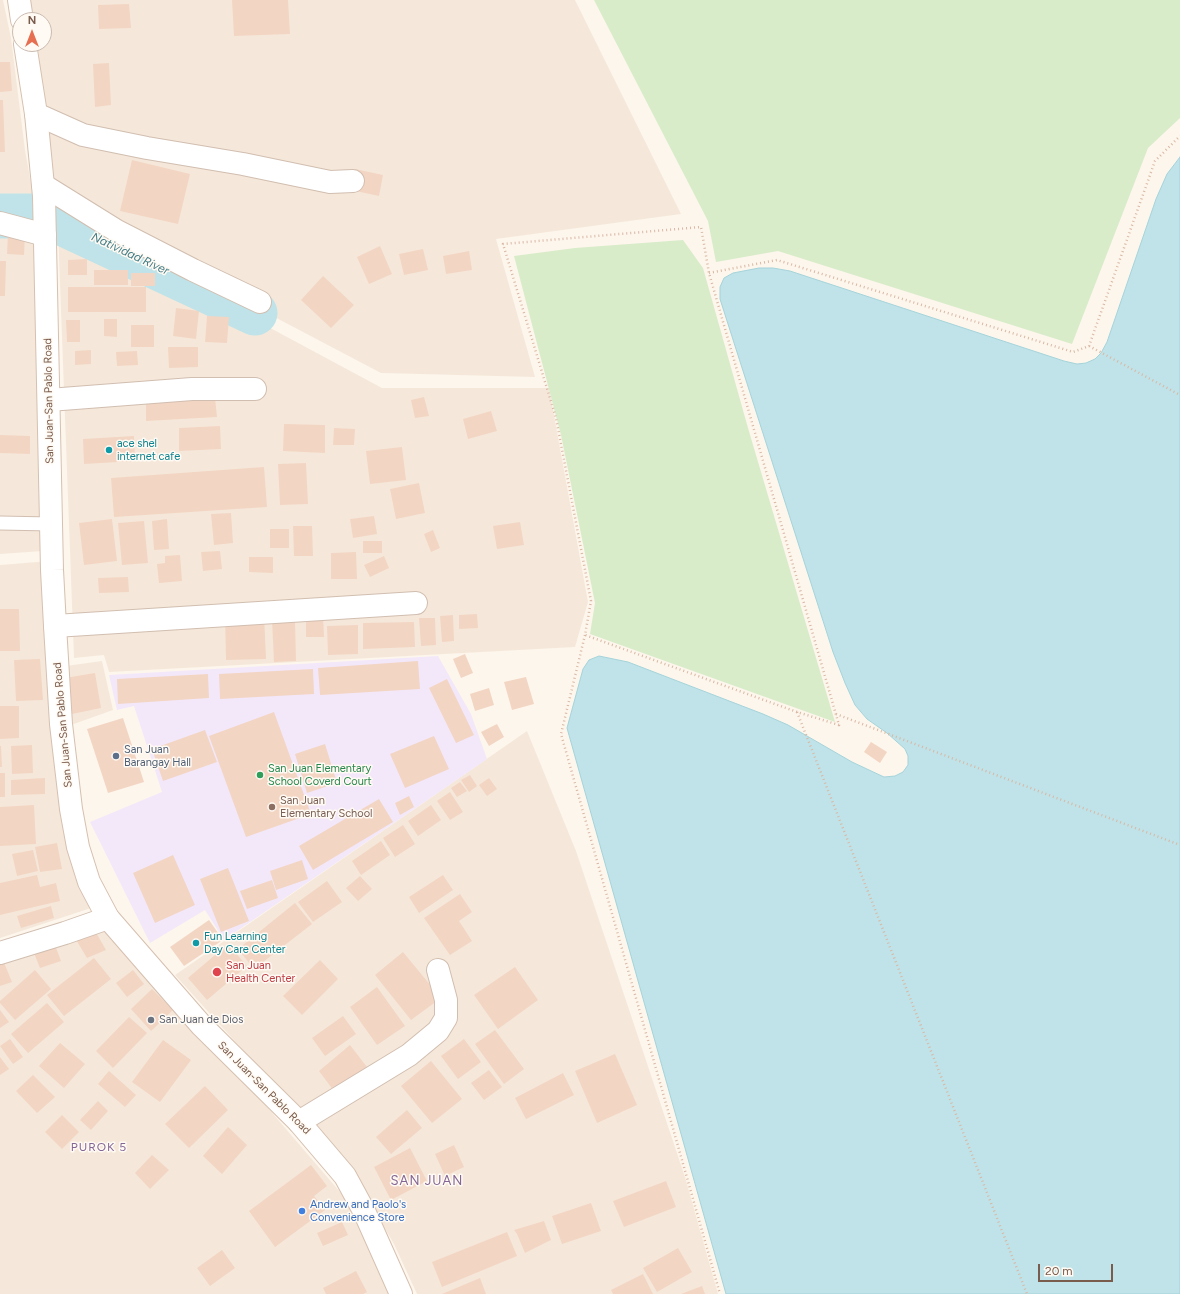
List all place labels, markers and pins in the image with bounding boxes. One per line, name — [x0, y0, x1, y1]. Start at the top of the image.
place label: ace shel internet cafe — [117, 437, 180, 463]
marker: ace shel internet cafe — [104, 445, 114, 455]
place label: San Juan Barangay Hall — [124, 743, 191, 769]
marker: San Juan Barangay Hall — [111, 751, 121, 761]
place label: San Juan Elementary School Coverd Court — [268, 762, 372, 788]
marker: San Juan Elementary School Coverd Court — [255, 770, 265, 780]
place label: San Juan Elementary School — [280, 794, 372, 820]
marker: San Juan Elementary School — [267, 802, 277, 812]
place label: Fun Learning Day Care Center — [204, 930, 286, 956]
marker: Fun Learning Day Care Center — [191, 938, 201, 948]
place label: San Juan Health Center — [226, 959, 295, 985]
marker: San Juan Health Center — [211, 966, 223, 978]
place label: San Juan de Dios — [159, 1013, 243, 1027]
marker: San Juan de Dios — [146, 1015, 156, 1025]
place label: Andrew and Paolo's Convenience Store — [310, 1198, 406, 1224]
marker: Andrew and Paolo's Convenience Store — [297, 1206, 307, 1216]

